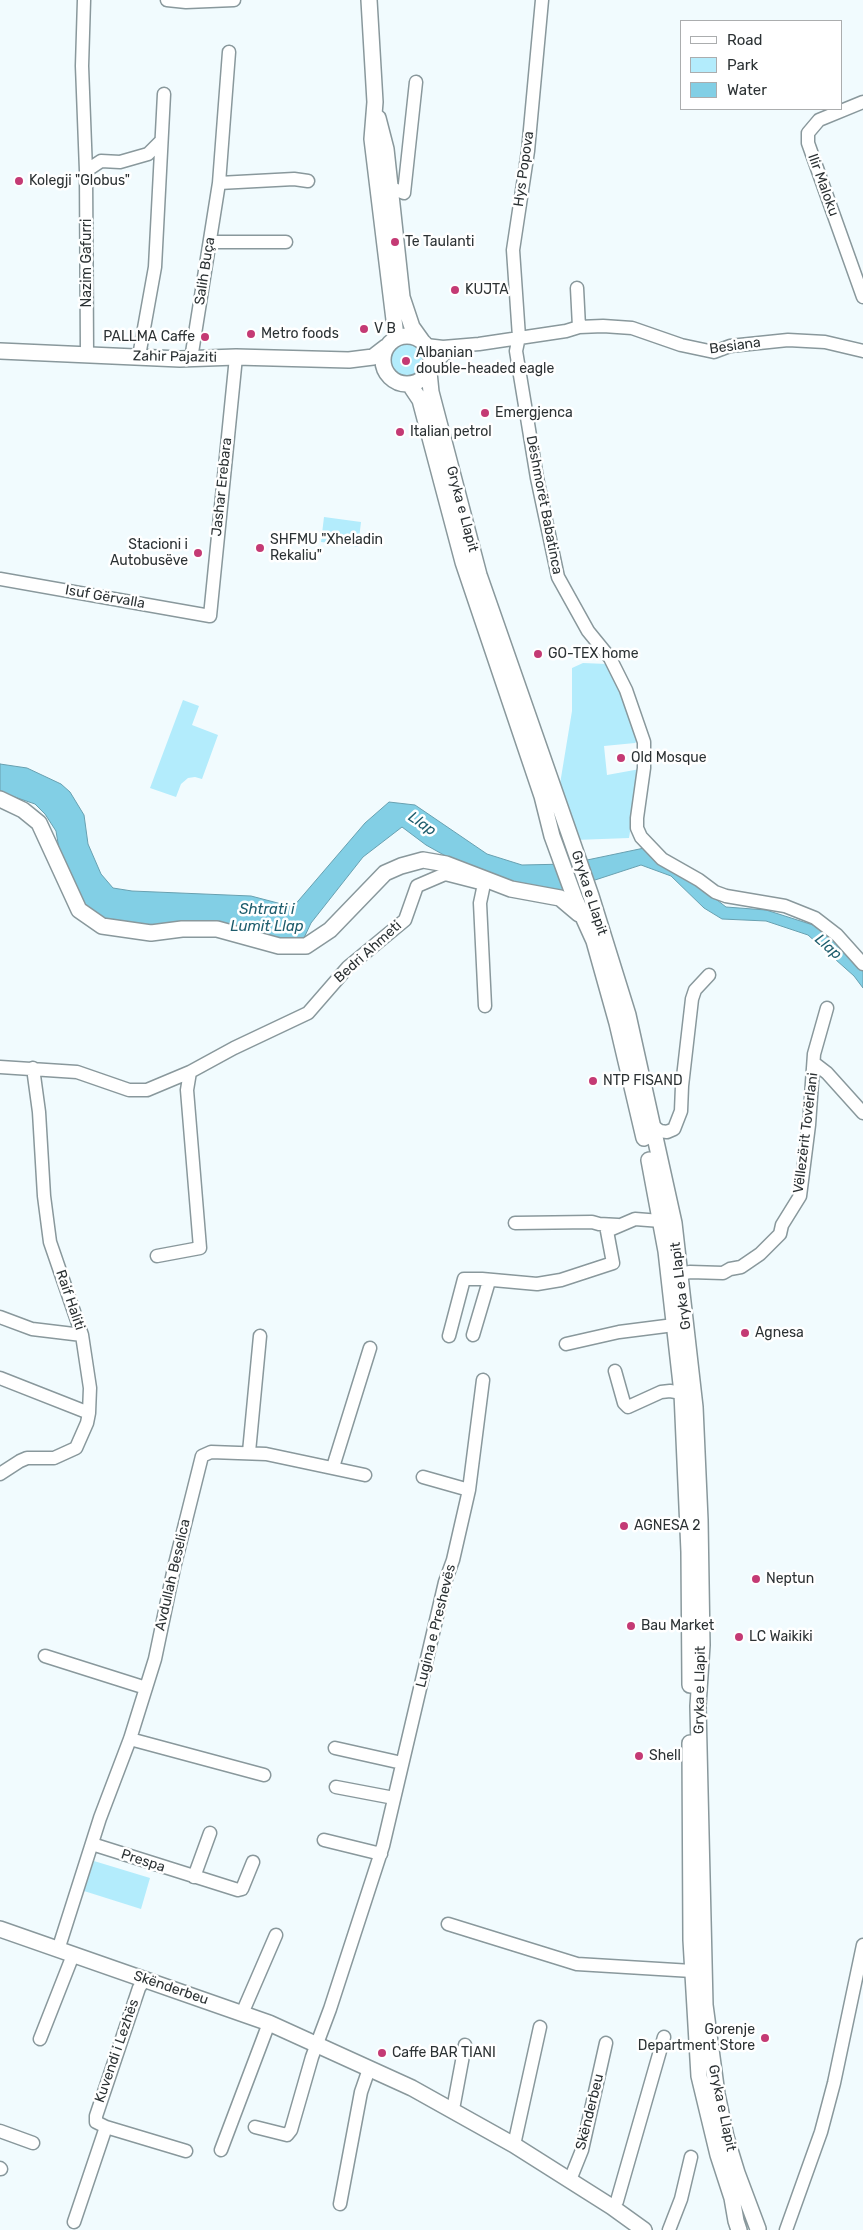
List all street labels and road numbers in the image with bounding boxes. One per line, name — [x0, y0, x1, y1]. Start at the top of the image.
street label: Hys Popova — [510, 130, 538, 208]
street label: Ilir Maloku — [804, 151, 842, 219]
street label: Nazim Gafurri — [79, 219, 95, 307]
street label: Salih Buça — [191, 236, 219, 306]
street label: Besiana — [708, 334, 762, 358]
street label: Zahir Pajaziti — [133, 348, 217, 366]
street label: Dëshmorët Babatinca — [522, 434, 566, 576]
street label: Jashar Erebara — [208, 437, 236, 537]
street label: Gryka e Llapit — [442, 464, 482, 554]
street label: Isuf Gërvalla — [64, 582, 146, 612]
street label: Gryka e Llapit — [567, 848, 611, 938]
street label: Bedri Ahmeti — [331, 917, 405, 987]
street label: Vëllezërit Tovërlani — [790, 1072, 822, 1194]
street label: Gryka e Llapit — [667, 1241, 695, 1331]
street label: Raif Haliti — [52, 1268, 88, 1332]
street label: Avdullah Beselica — [152, 1518, 194, 1632]
street label: Lugina e Preshevës — [413, 1563, 459, 1689]
street label: Gryka e Llapit — [691, 1646, 709, 1734]
street label: Prespa — [119, 1846, 167, 1876]
street label: Skënderbeu — [131, 1967, 211, 2009]
street label: Kuvendi i Lezhës — [91, 1997, 143, 2105]
street label: Gryka e Llapit — [705, 2063, 739, 2153]
street label: Skënderbeu — [572, 2072, 608, 2152]

